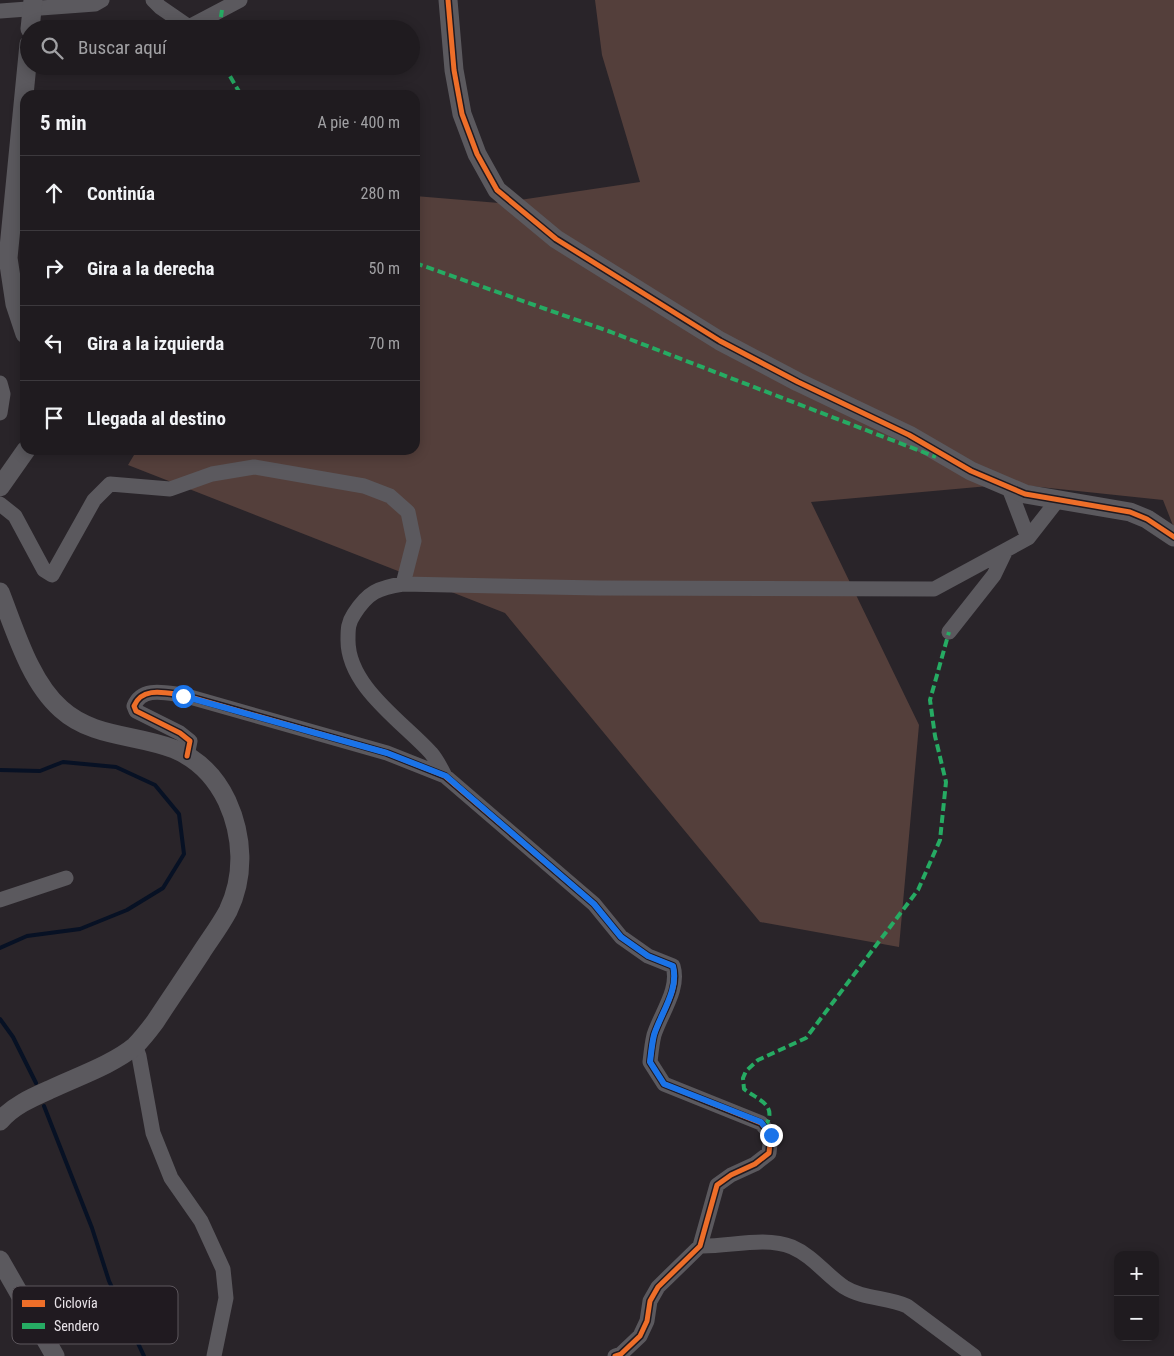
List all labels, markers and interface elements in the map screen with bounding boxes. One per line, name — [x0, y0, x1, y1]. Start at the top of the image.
search box — [20, 20, 420, 75]
icon: search — [38, 34, 66, 62]
text: Buscar aquí — [78, 36, 167, 59]
text: 5 min — [40, 111, 87, 135]
text: A pie · 400 m — [317, 113, 400, 132]
icon: ahead — [40, 179, 68, 207]
text: Continúa — [87, 182, 155, 205]
text: 280 m — [361, 184, 400, 203]
icon: right — [40, 254, 68, 282]
text: Gira a la derecha — [87, 257, 214, 280]
text: 50 m — [368, 259, 400, 278]
icon: left — [40, 329, 68, 357]
text: Gira a la izquierda — [87, 332, 224, 355]
text: 70 m — [368, 334, 400, 353]
icon: arrive — [40, 404, 68, 432]
text: Llegada al destino — [87, 407, 226, 430]
route start — [172, 685, 195, 708]
route end — [760, 1124, 783, 1147]
map controls — [1114, 1251, 1159, 1341]
button: + — [1114, 1251, 1159, 1296]
legend — [12, 1286, 178, 1344]
text: Ciclovía — [54, 1295, 98, 1311]
button: − — [1114, 1296, 1159, 1341]
text: Sendero — [54, 1318, 99, 1334]

